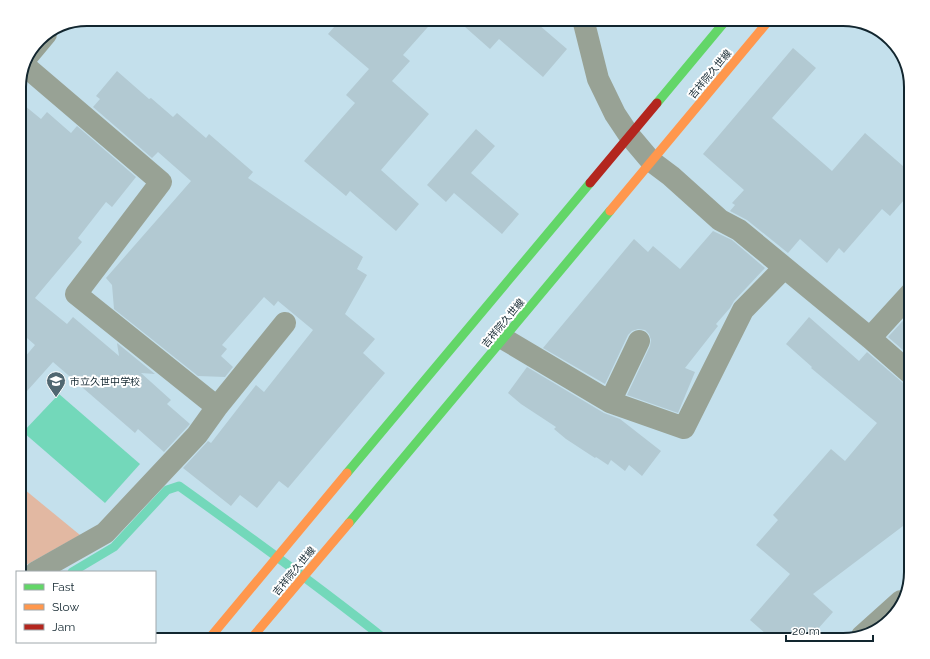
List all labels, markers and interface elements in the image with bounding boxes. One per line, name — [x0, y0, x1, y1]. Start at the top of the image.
street label: 吉祥院久世線 — [687, 47, 733, 101]
street label: 吉祥院久世線 — [480, 296, 526, 350]
school or university icon: 市立久世中学校 — [45, 370, 67, 398]
place label: 市立久世中学校 — [70, 376, 140, 387]
street label: 吉祥院久世線 — [271, 544, 317, 598]
legend — [16, 571, 156, 643]
text: Fast — [52, 580, 75, 594]
text: Slow — [52, 600, 79, 614]
scale bar — [786, 617, 873, 643]
text: Jam — [52, 620, 75, 634]
text: 20 m — [792, 624, 820, 638]

